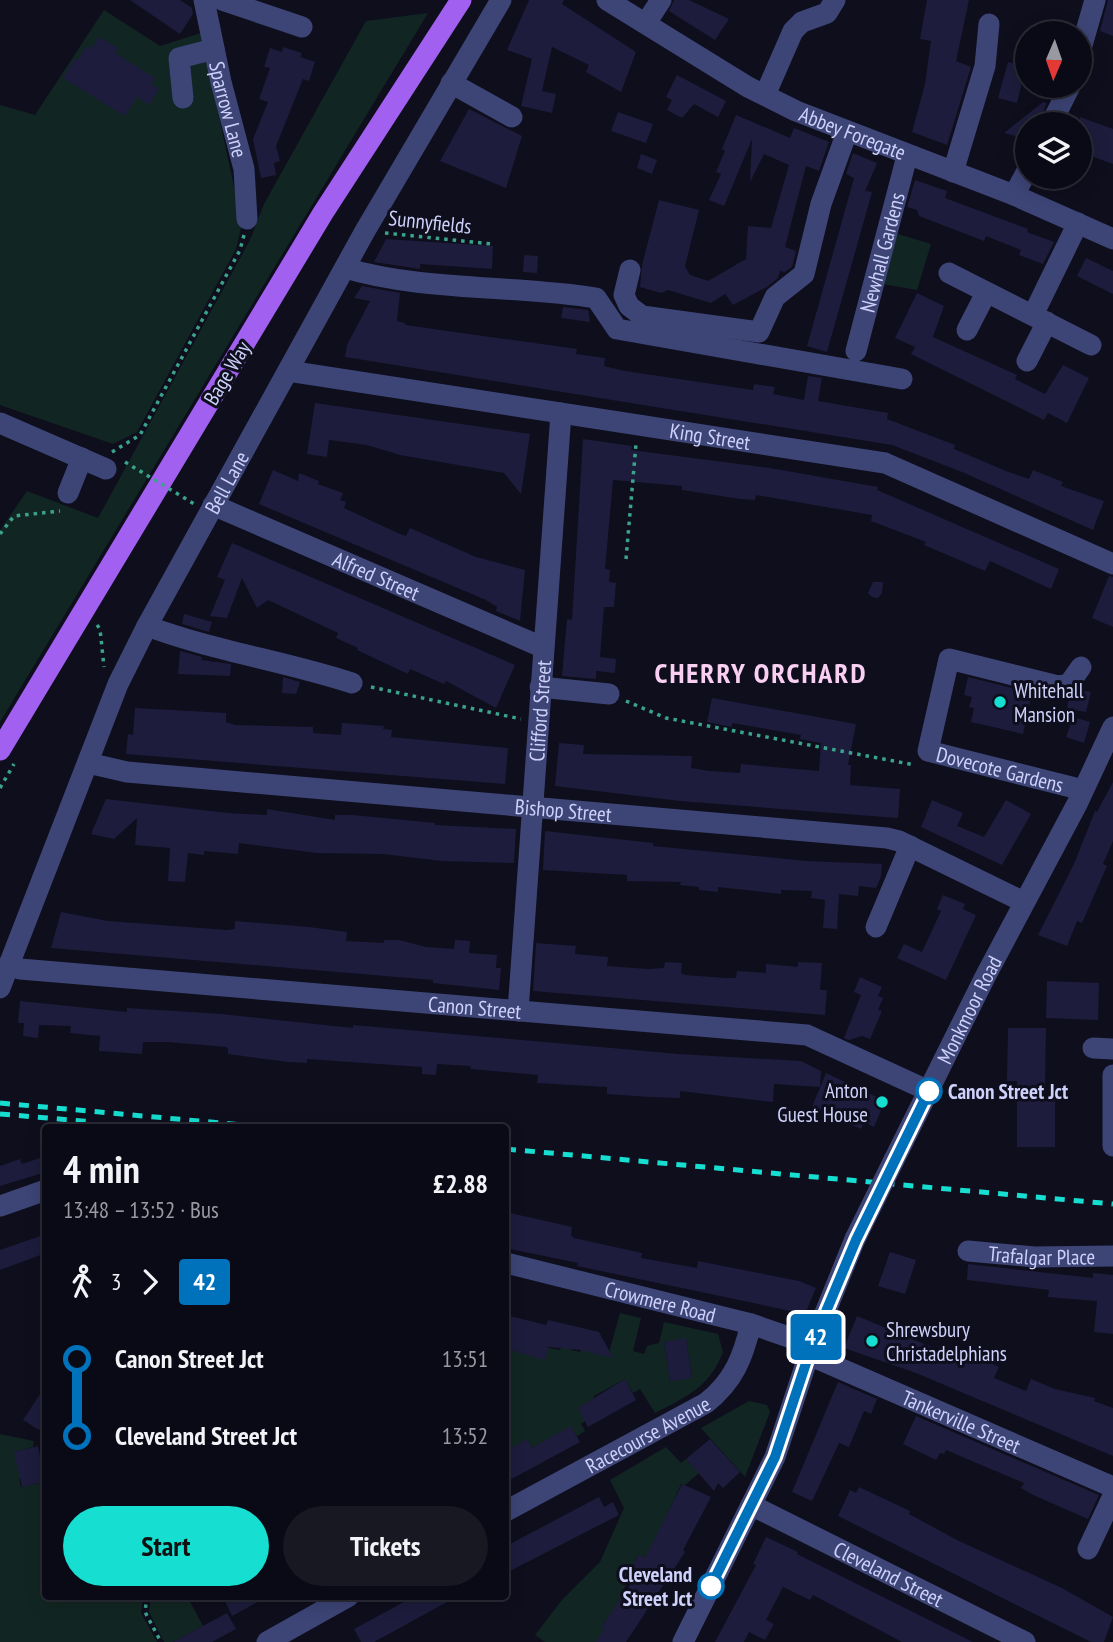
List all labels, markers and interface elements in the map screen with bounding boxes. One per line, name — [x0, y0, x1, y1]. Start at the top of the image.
north arrow — [1015, 21, 1092, 98]
map controls — [1015, 21, 1092, 189]
street label: Sparrow Lane — [204, 59, 254, 160]
street label: Abbey Foregate — [795, 100, 910, 166]
button: layers — [1015, 112, 1092, 189]
street label: Newhall Gardens — [853, 190, 910, 315]
street label: Sunnyfields — [387, 204, 473, 240]
street label: Bage Way — [197, 336, 257, 410]
street label: King Street — [668, 417, 752, 456]
street label: Bell Lane — [198, 446, 254, 518]
street label: Alfred Street — [329, 545, 424, 606]
district label: CHERRY ORCHARD — [655, 654, 867, 691]
street label: Clifford Street — [522, 659, 557, 762]
place label: Whitehall Mansion — [1014, 677, 1084, 728]
marker: Whitehall Mansion — [992, 694, 1008, 710]
street label: Dovecote Gardens — [934, 740, 1067, 798]
street label: Bishop Street — [514, 792, 613, 828]
street label: Monkmoor Road — [931, 951, 1007, 1068]
street label: Canon Street — [427, 990, 523, 1025]
place label: Anton Guest House — [777, 1077, 868, 1128]
marker: Canon Street Jct — [916, 1078, 942, 1104]
place label: Canon Street Jct — [948, 1078, 1068, 1105]
marker: Anton Guest House — [874, 1094, 890, 1110]
text: 4 min — [63, 1144, 140, 1193]
text: £2.88 — [433, 1167, 488, 1200]
text: 13:48 – 13:52 · Bus — [63, 1195, 219, 1224]
street label: Trafalgar Place — [987, 1239, 1095, 1271]
icon: walk — [63, 1263, 101, 1301]
icon: forward — [131, 1263, 169, 1301]
text: 42 — [193, 1266, 216, 1297]
text: 3 — [111, 1267, 121, 1296]
street label: Crowmere Road — [602, 1275, 719, 1328]
line badge: 42 — [784, 1314, 848, 1360]
place label: Shrewsbury Christadelphians — [886, 1316, 1007, 1367]
text: 42 — [805, 1321, 827, 1352]
marker: Shrewsbury Christadelphians — [864, 1333, 880, 1349]
text: Canon Street Jct — [115, 1342, 264, 1375]
text: 13:51 — [442, 1344, 488, 1373]
street label: Tankerville Street — [898, 1383, 1025, 1459]
street label: Racecourse Avenue — [580, 1390, 715, 1479]
text: Cleveland Street Jct — [115, 1419, 297, 1452]
text: 13:52 — [442, 1421, 488, 1450]
button: Start — [63, 1506, 269, 1586]
button: Tickets — [283, 1506, 488, 1586]
street label: Cleveland Street — [829, 1535, 948, 1613]
place label: Cleveland Street Jct — [619, 1561, 692, 1612]
marker: Cleveland Street Jct — [698, 1573, 724, 1599]

